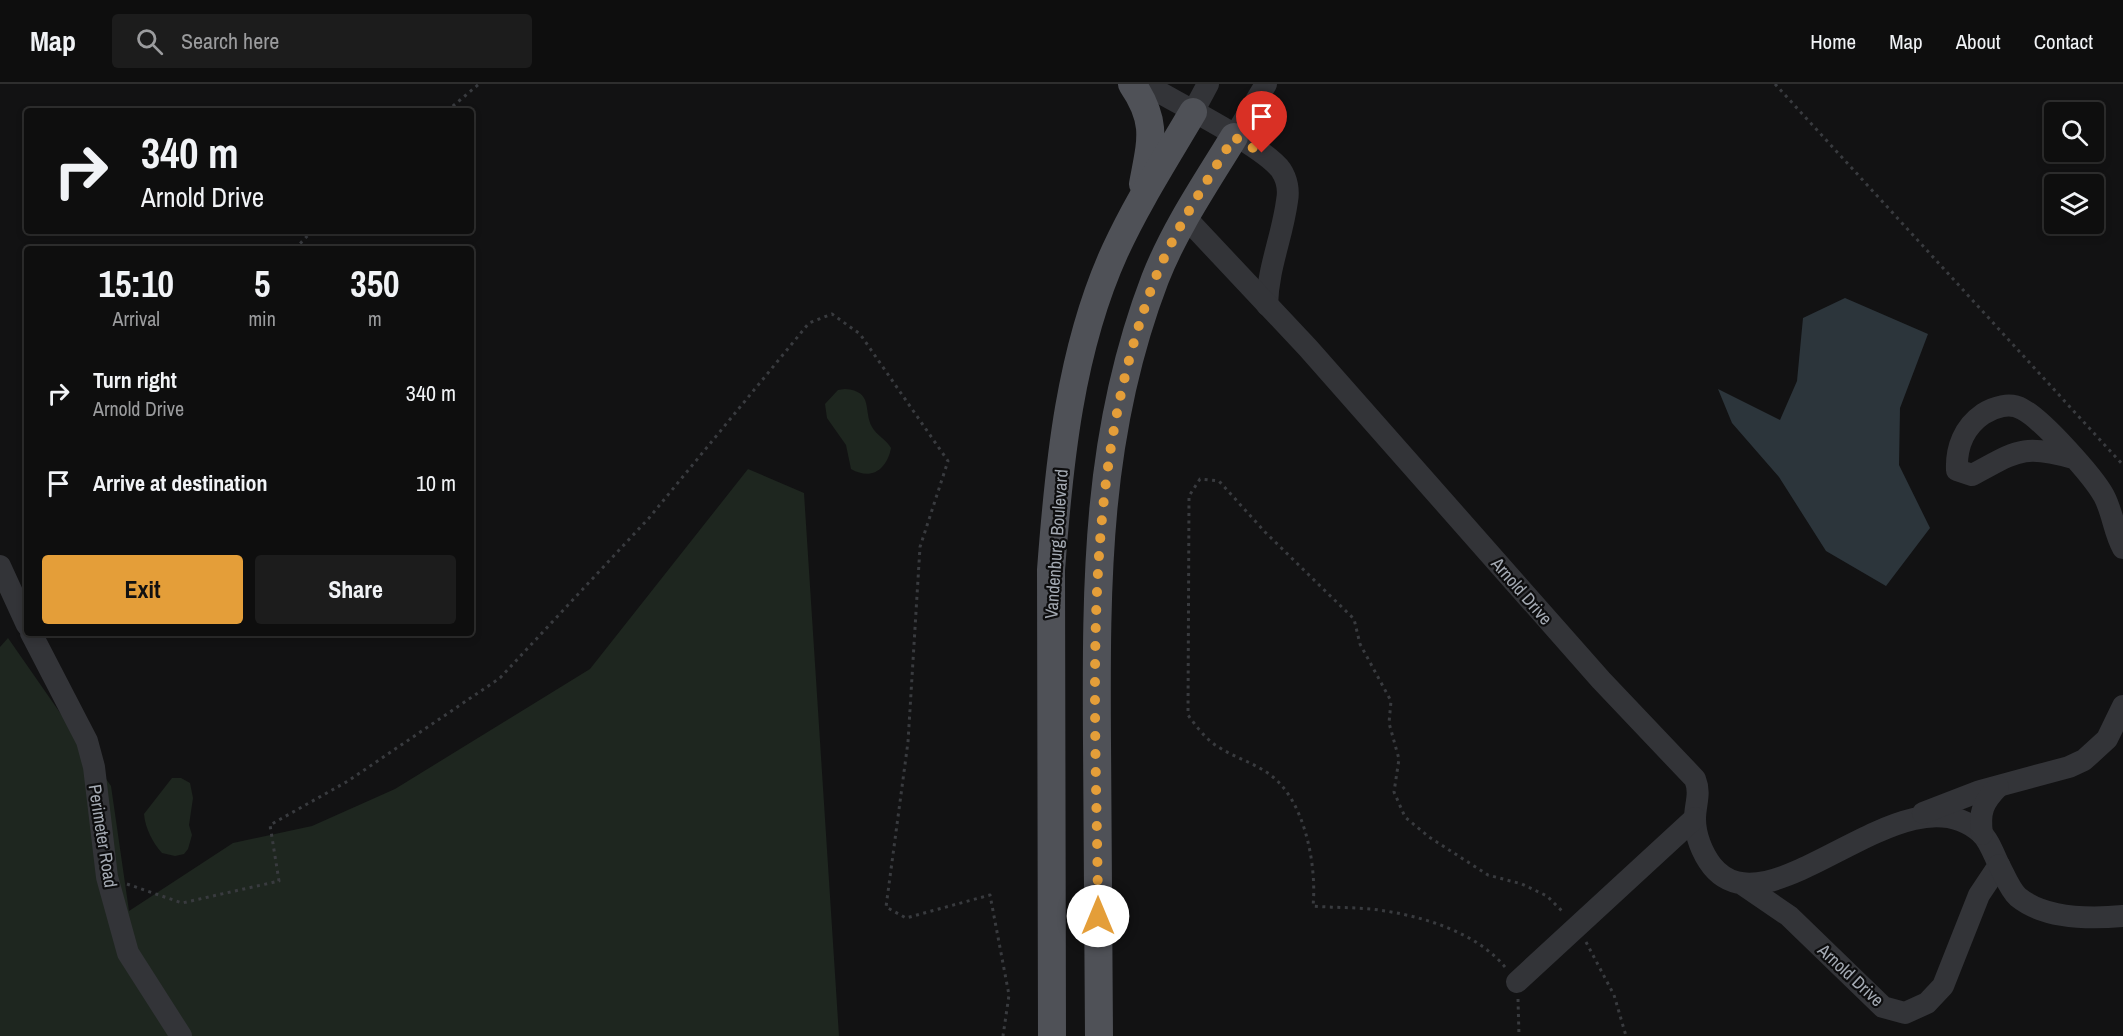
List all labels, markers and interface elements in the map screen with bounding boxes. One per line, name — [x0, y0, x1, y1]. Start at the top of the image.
search box — [112, 14, 532, 68]
text: Map — [30, 22, 76, 60]
icon: search — [133, 25, 166, 58]
text: Search here — [181, 26, 279, 56]
text: Home — [1810, 27, 1856, 56]
text: Map — [1889, 27, 1923, 56]
text: About — [1956, 27, 2001, 56]
text: Contact — [2034, 27, 2093, 56]
pin — [1236, 91, 1287, 153]
icon: arrive — [1245, 100, 1278, 133]
map controls — [2044, 102, 2104, 234]
button: search — [2044, 102, 2104, 162]
text: 340 m — [141, 125, 239, 181]
icon: right — [42, 132, 120, 210]
button: layers — [2044, 174, 2104, 234]
text: Arnold Drive — [141, 179, 264, 215]
text: 15:10 — [98, 260, 174, 308]
text: 5 — [254, 260, 270, 308]
text: 350 — [350, 260, 400, 308]
text: Arrival — [113, 305, 160, 332]
text: min — [248, 305, 276, 332]
text: m — [368, 305, 382, 332]
text: Turn right — [93, 365, 177, 395]
icon: right — [42, 377, 75, 410]
text: 340 m — [406, 378, 456, 408]
text: Arnold Drive — [93, 395, 184, 422]
icon: arrive — [42, 467, 75, 500]
text: Arrive at destination — [93, 468, 267, 498]
text: 10 m — [416, 468, 456, 498]
street label: Vandenburg Boulevard — [1038, 468, 1074, 620]
street label: Arnold Drive — [1485, 551, 1558, 630]
button: Exit — [42, 555, 243, 624]
button: Share — [255, 555, 456, 624]
street label: Perimeter Road — [83, 783, 123, 889]
position arrow — [1066, 884, 1130, 948]
street label: Arnold Drive — [1812, 937, 1890, 1012]

